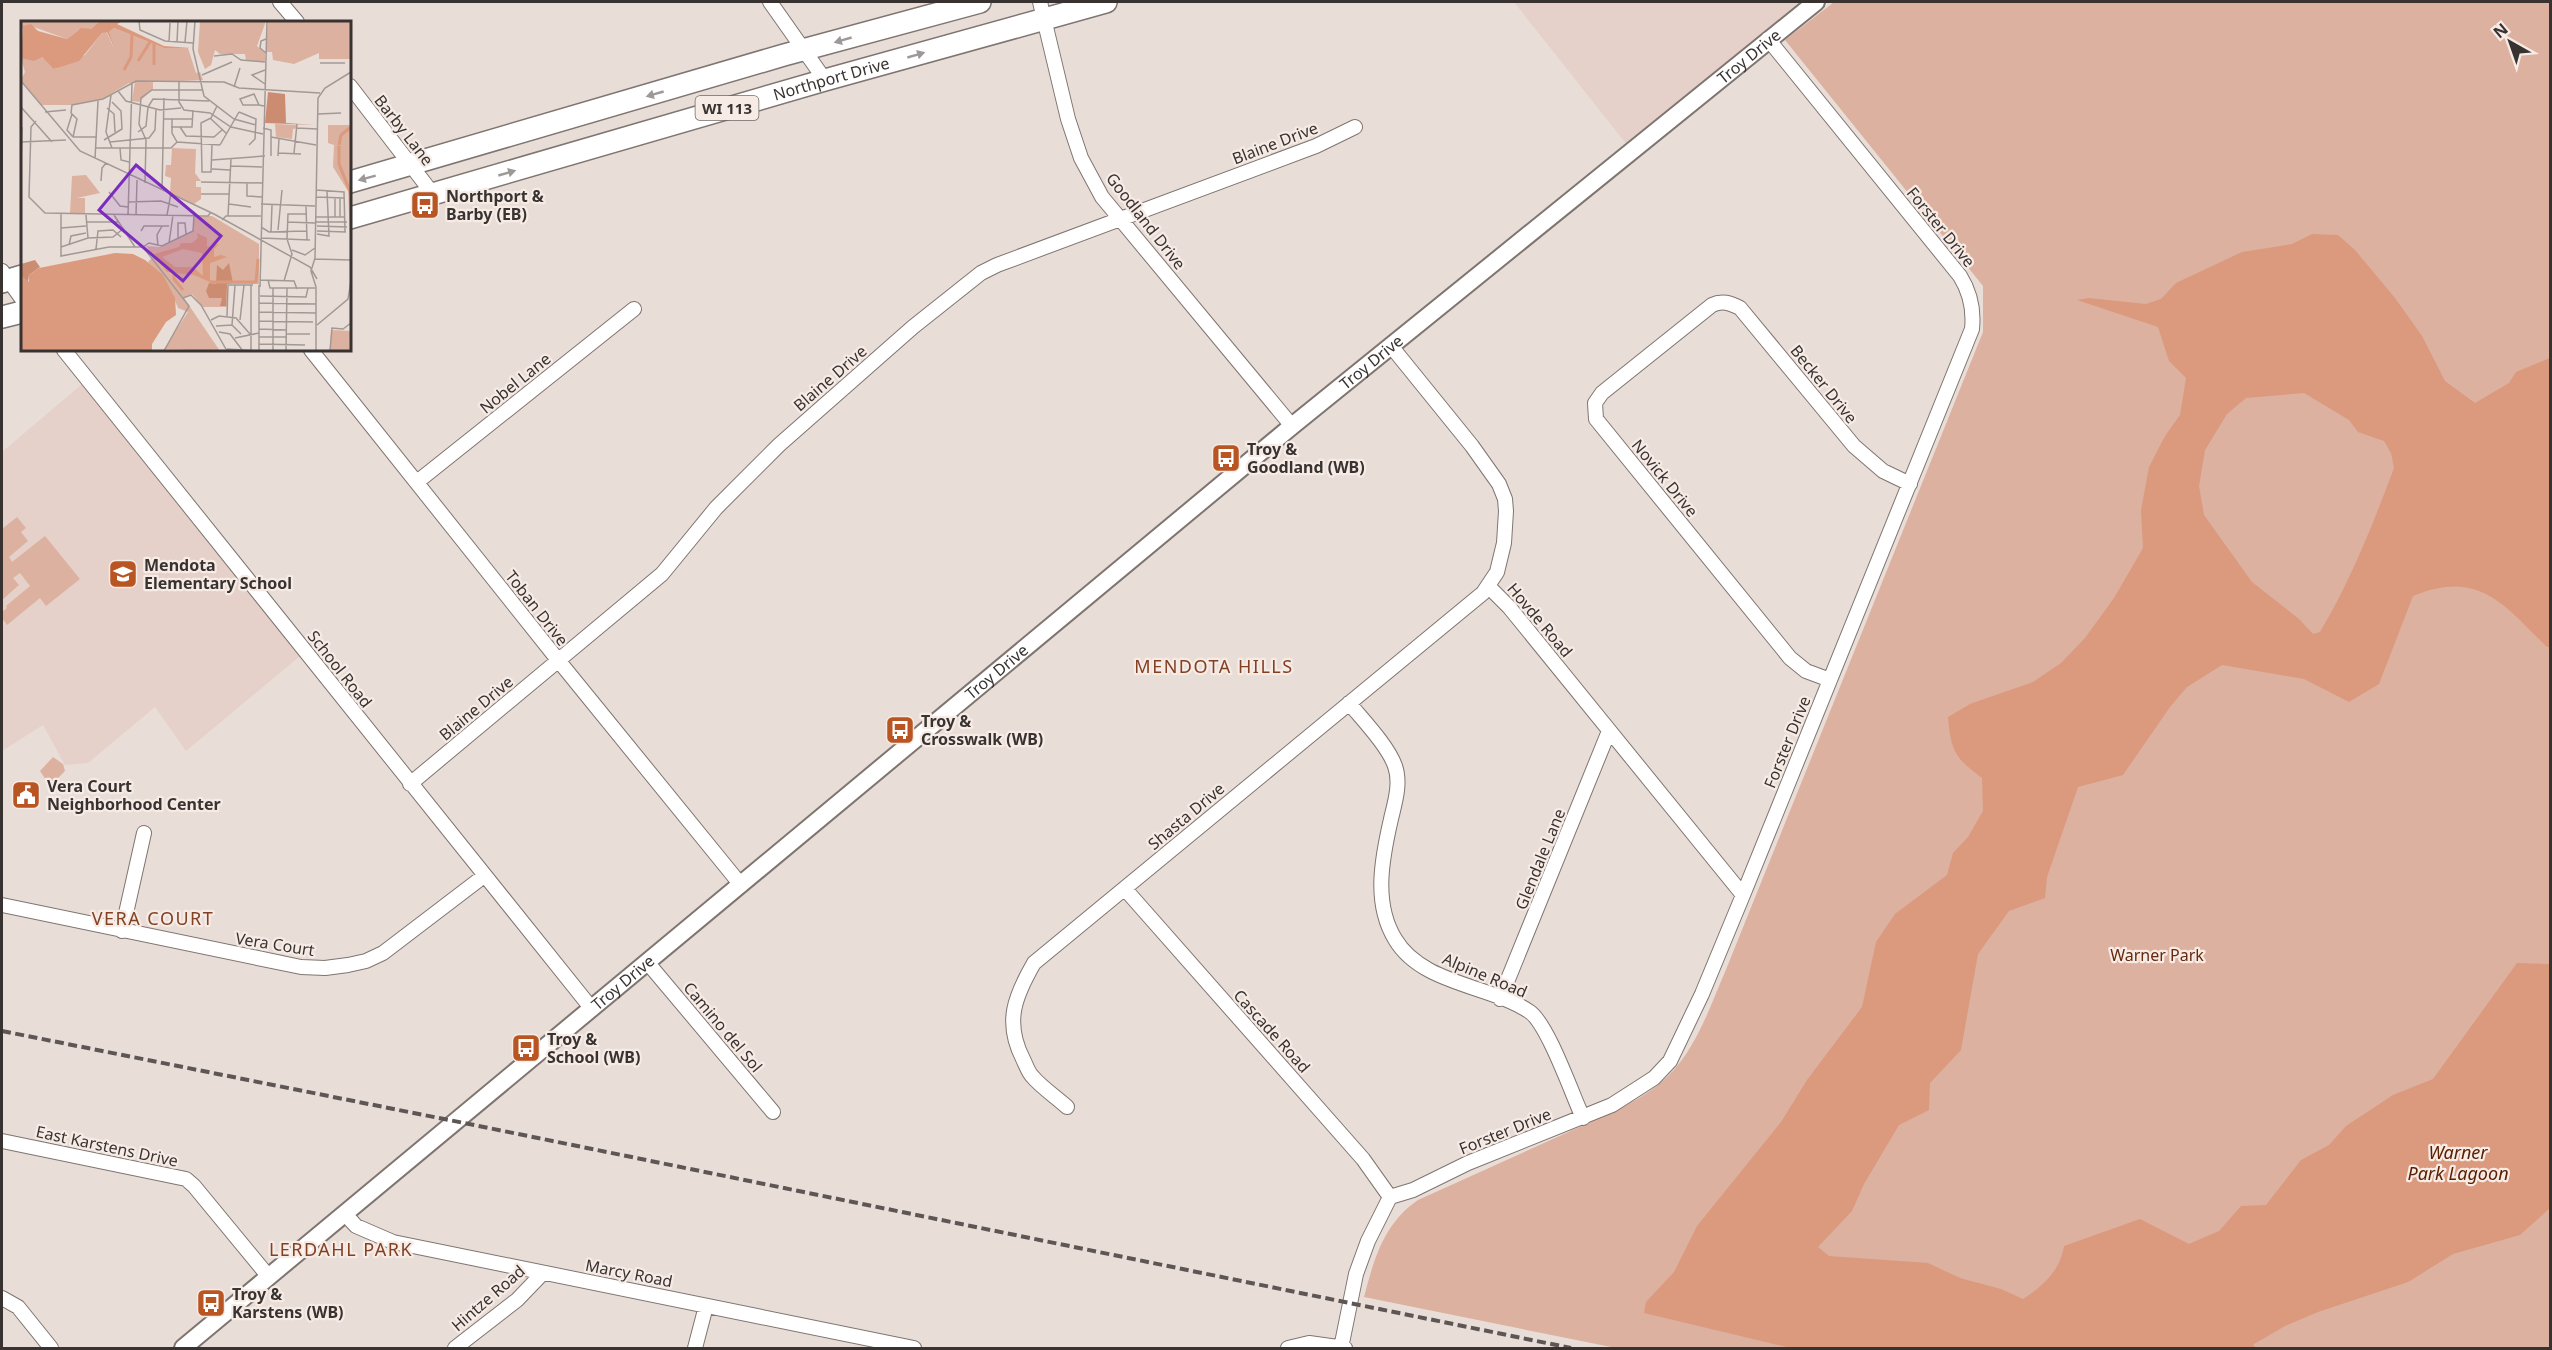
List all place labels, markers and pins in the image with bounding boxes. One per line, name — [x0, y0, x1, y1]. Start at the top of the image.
place label: Northport & Barby (EB) — [446, 185, 544, 225]
bus stop icon: Northport & Barby (EB) — [409, 189, 441, 221]
place label: Troy & Goodland (WB) — [1247, 438, 1365, 478]
bus stop icon: Troy & Goodland (WB) — [1210, 442, 1242, 474]
place label: Mendota Elementary School — [144, 554, 292, 594]
school or university icon: Mendota Elementary School — [107, 558, 139, 590]
place label: Troy & Crosswalk (WB) — [921, 710, 1043, 750]
bus stop icon: Troy & Crosswalk (WB) — [884, 714, 916, 746]
place label: Vera Court Neighborhood Center — [47, 775, 221, 815]
public building icon: Vera Court Neighborhood Center — [10, 779, 42, 811]
place label: Troy & School (WB) — [547, 1028, 640, 1068]
bus stop icon: Troy & School (WB) — [510, 1032, 542, 1064]
place label: Troy & Karstens (WB) — [232, 1283, 343, 1323]
bus stop icon: Troy & Karstens (WB) — [195, 1287, 227, 1319]

